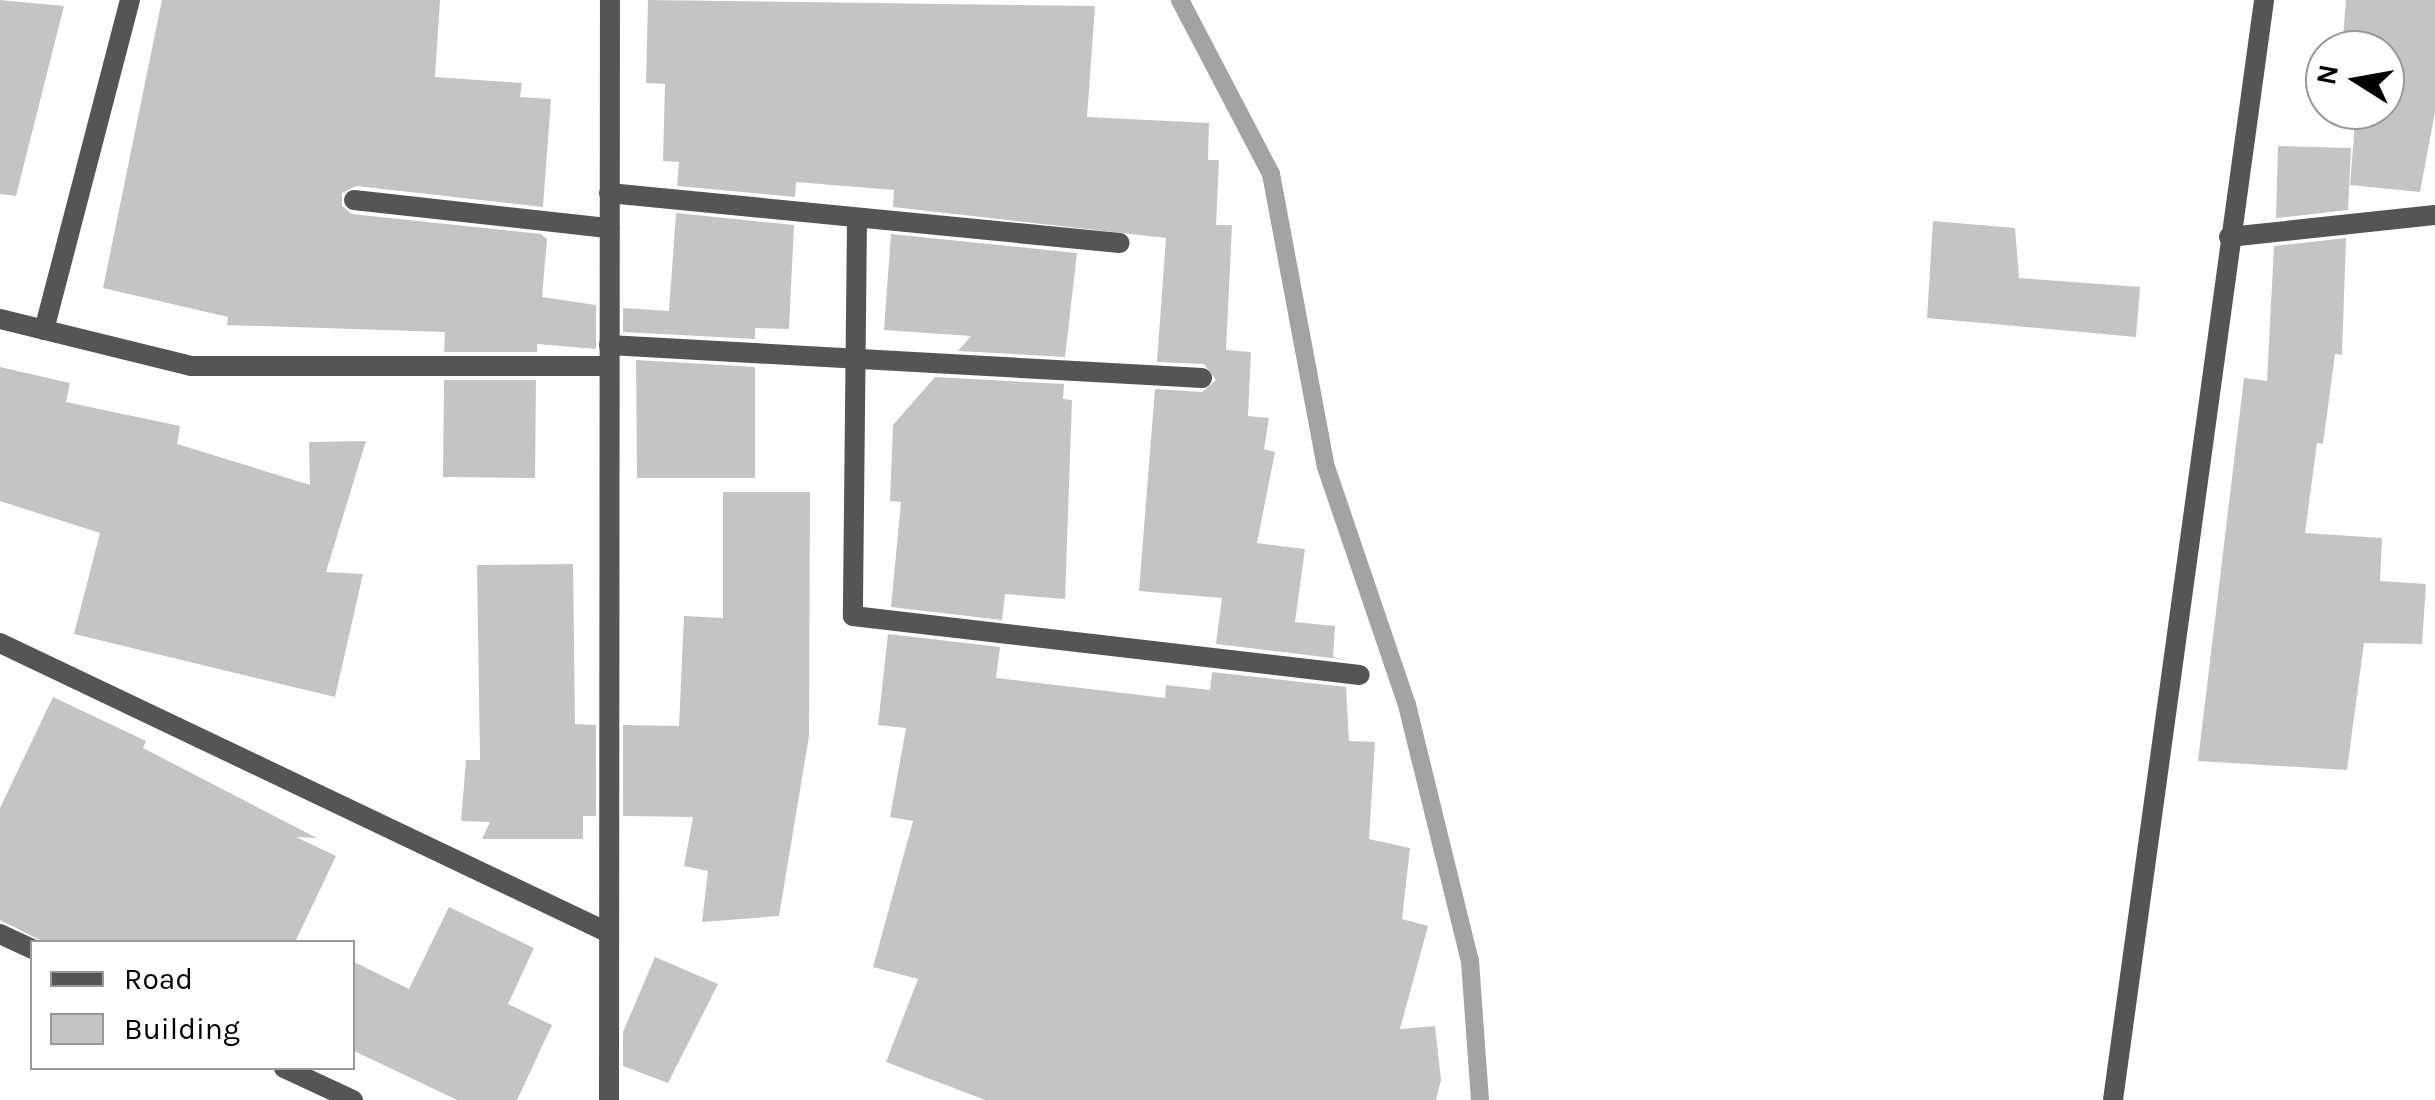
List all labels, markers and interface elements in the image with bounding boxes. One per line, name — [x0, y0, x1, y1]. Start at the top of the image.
north arrow — [2305, 30, 2405, 130]
text: N — [2309, 62, 2345, 88]
legend — [30, 940, 355, 1070]
text: Road — [124, 961, 193, 997]
text: Building — [124, 1011, 240, 1047]

